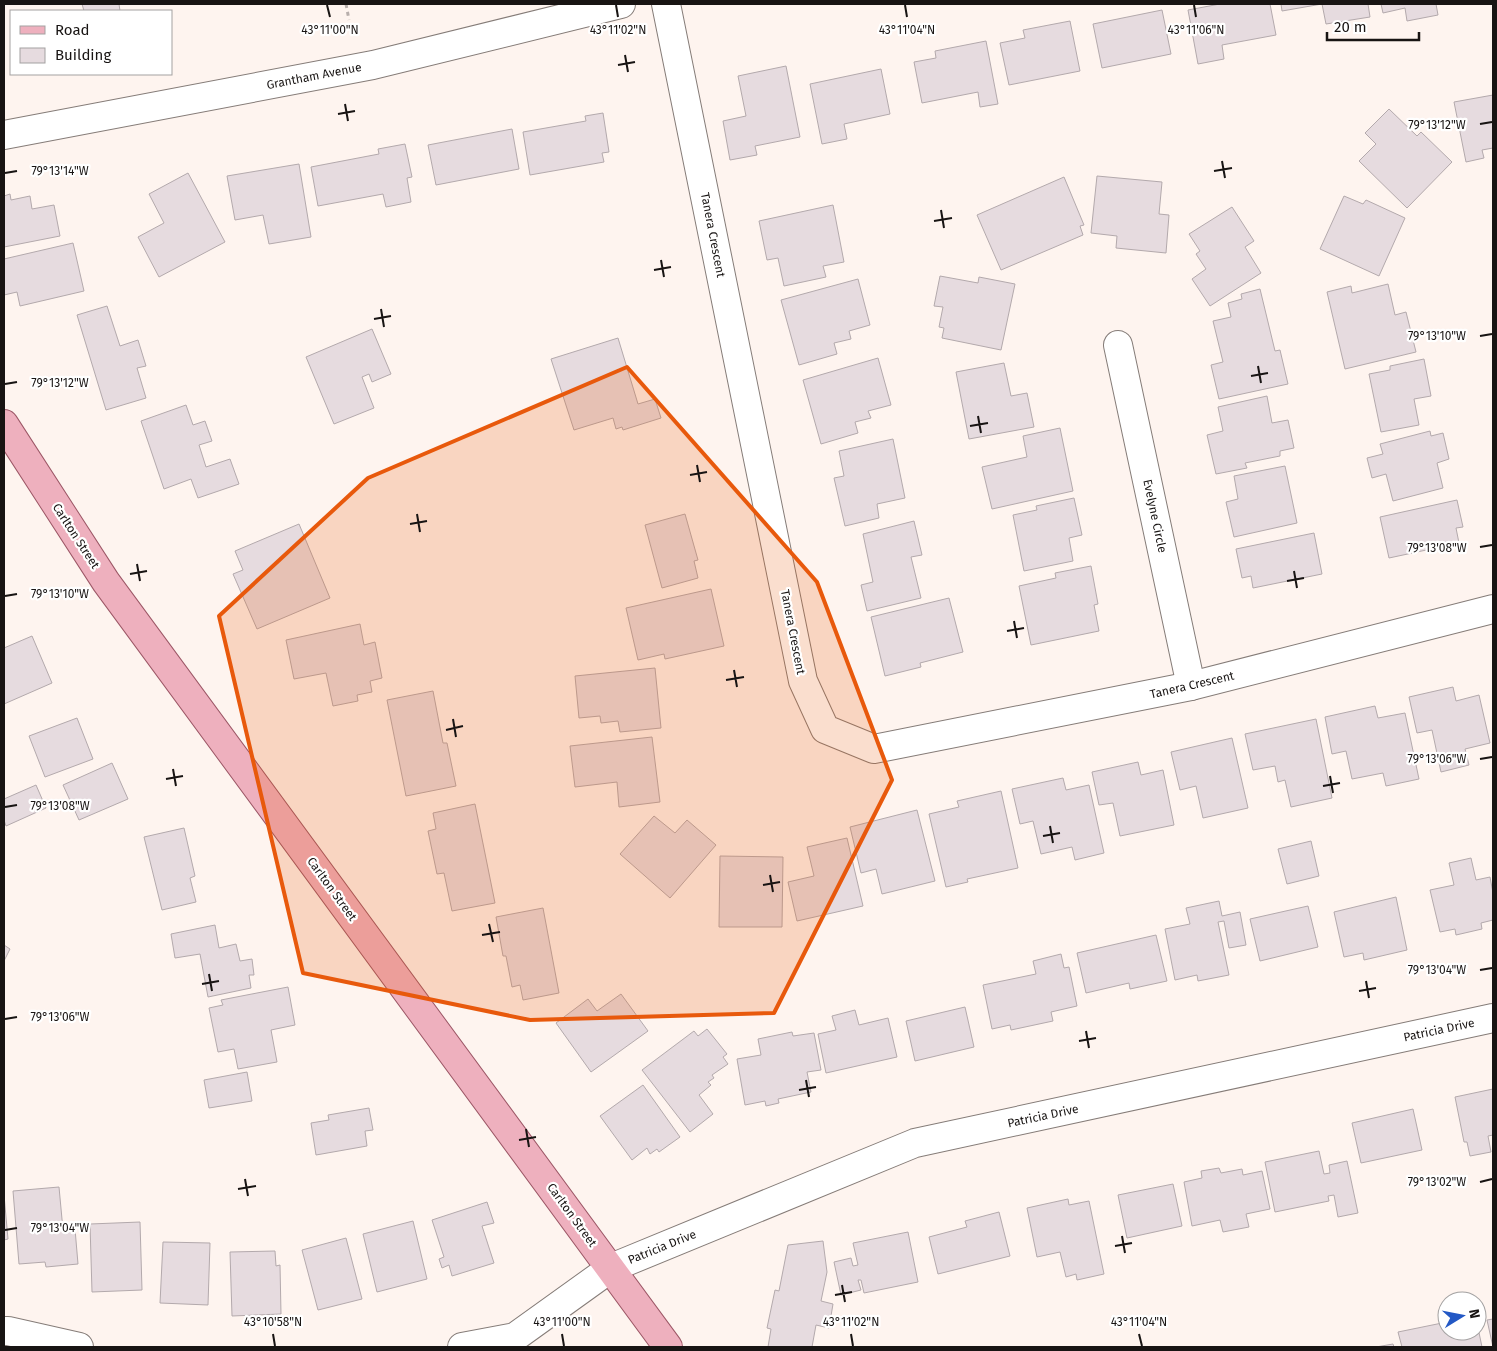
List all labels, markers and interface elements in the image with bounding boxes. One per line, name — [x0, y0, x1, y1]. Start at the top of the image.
legend — [10, 10, 172, 75]
scale bar — [1327, 10, 1420, 42]
text: 20 m — [1334, 18, 1367, 36]
text: Road — [55, 21, 90, 39]
text: 43°11'00"N — [301, 23, 359, 37]
text: 43°11'02"N — [590, 23, 646, 37]
text: 43°11'04"N — [879, 23, 935, 37]
text: 43°11'06"N — [1167, 23, 1225, 37]
text: Building — [55, 46, 111, 64]
street label: Grantham Avenue — [265, 60, 363, 92]
text: 79°13'12"W — [1408, 118, 1466, 132]
text: 79°13'14"W — [31, 164, 89, 178]
street label: Tanera Crescent — [698, 191, 728, 279]
text: 79°13'10"W — [1408, 329, 1466, 343]
text: 79°13'12"W — [31, 376, 89, 390]
street label: Evelyne Circle — [1140, 478, 1170, 554]
street label: Carlton Street — [50, 501, 103, 572]
text: 79°13'08"W — [1407, 541, 1467, 555]
text: 79°13'10"W — [31, 587, 89, 601]
street label: Tanera Crescent — [778, 588, 808, 676]
street label: Tanera Crescent — [1149, 668, 1236, 701]
text: 79°13'06"W — [1408, 752, 1467, 766]
text: 79°13'08"W — [30, 799, 90, 813]
street label: Carlton Street — [304, 854, 360, 924]
text: 79°13'04"W — [1408, 963, 1466, 977]
text: 79°13'06"W — [31, 1010, 90, 1024]
street label: Patricia Drive — [1402, 1016, 1476, 1044]
street label: Patricia Drive — [1006, 1102, 1080, 1130]
text: 79°13'02"W — [1408, 1175, 1466, 1189]
street label: Carlton Street — [544, 1180, 600, 1250]
text: 79°13'04"W — [31, 1221, 89, 1235]
street label: Patricia Drive — [626, 1227, 698, 1267]
north arrow — [1437, 1291, 1487, 1341]
text: N — [1465, 1308, 1483, 1320]
text: 43°10'58"N — [244, 1315, 302, 1329]
text: 43°11'00"N — [533, 1315, 591, 1329]
text: 43°11'02"N — [823, 1315, 879, 1329]
text: 43°11'04"N — [1111, 1315, 1167, 1329]

